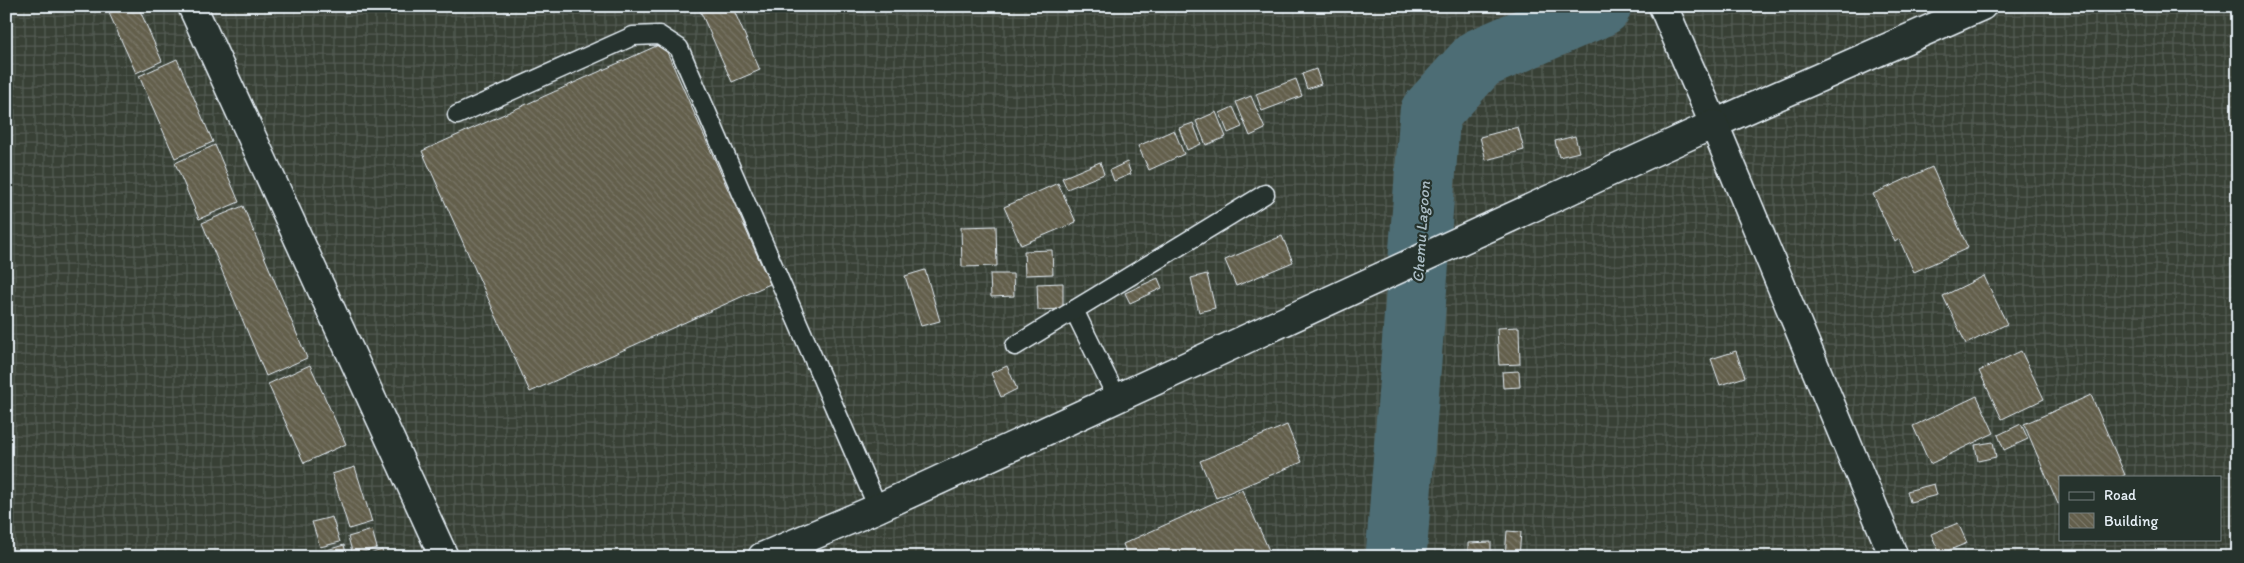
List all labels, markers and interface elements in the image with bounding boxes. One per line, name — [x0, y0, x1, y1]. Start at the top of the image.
water label: Chemu Lagoon — [1408, 181, 1434, 283]
legend — [2059, 476, 2222, 540]
text: Road — [2104, 486, 2137, 504]
text: Building — [2104, 512, 2158, 530]

